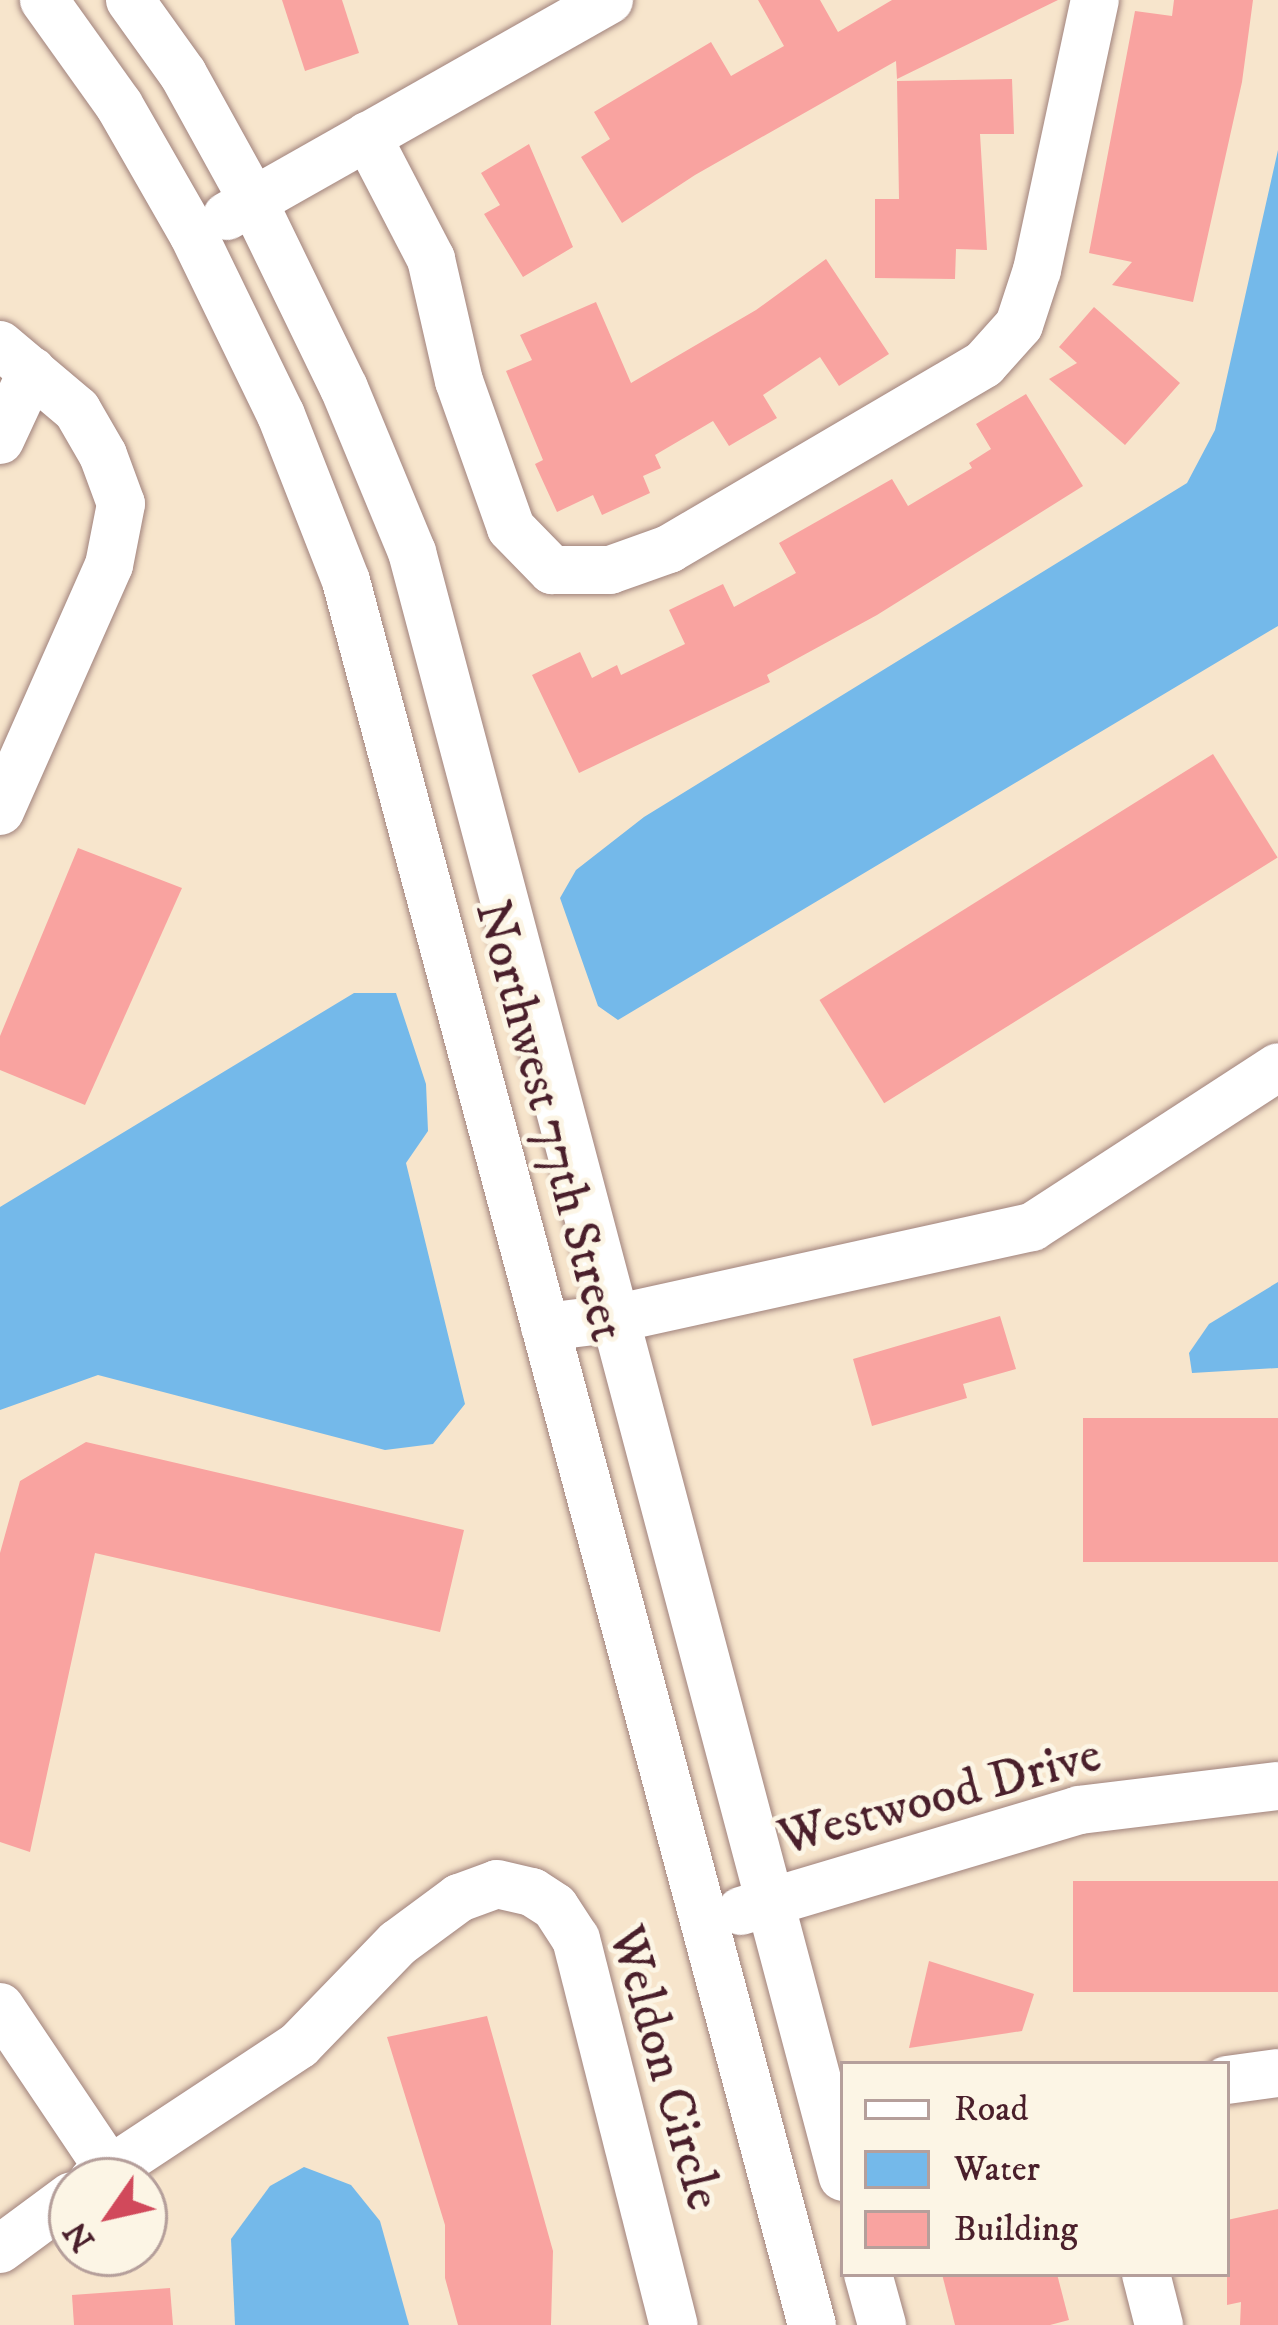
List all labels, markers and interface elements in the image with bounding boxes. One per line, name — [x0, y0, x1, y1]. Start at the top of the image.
street label: Northwest 77th Street — [461, 894, 637, 1348]
street label: Westwood Drive — [772, 1725, 1108, 1869]
street label: Weldon Circle — [594, 1919, 734, 2217]
legend — [840, 2061, 1230, 2277]
text: Road — [954, 2087, 1029, 2132]
text: Water — [954, 2147, 1040, 2192]
north arrow — [48, 2157, 168, 2277]
text: Building — [954, 2207, 1078, 2252]
text: N — [56, 2213, 105, 2258]

